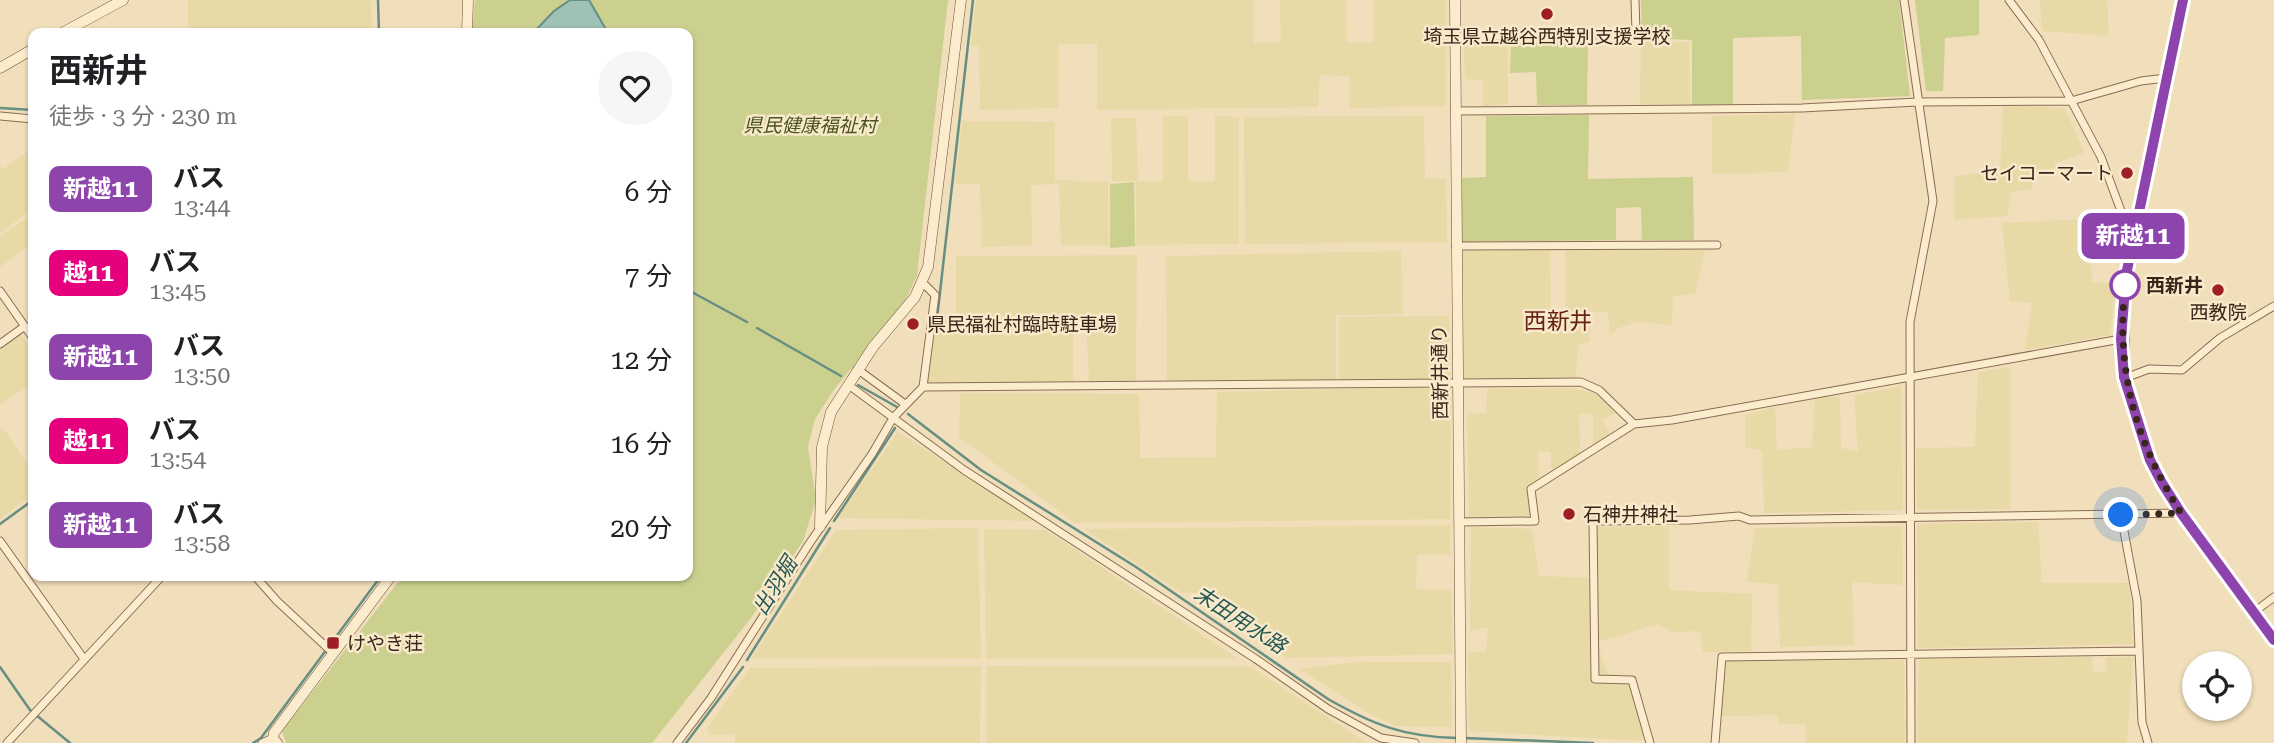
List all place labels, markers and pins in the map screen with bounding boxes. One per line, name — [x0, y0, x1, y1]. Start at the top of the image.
marker: 埼玉県立越谷西特別支援学校 — [1539, 6, 1555, 22]
place label: 埼玉県立越谷西特別支援学校 — [1423, 25, 1671, 48]
place label: セイコーマート — [1980, 162, 2113, 185]
marker: セイコーマート — [2119, 165, 2135, 181]
marker: 西新井 — [2110, 270, 2140, 300]
place label: 西新井 — [2146, 274, 2203, 297]
marker: 西教院 — [2210, 282, 2226, 298]
place label: 西教院 — [2189, 301, 2247, 324]
place label: 県民福祉村臨時駐車場 — [927, 313, 1117, 336]
marker: 県民福祉村臨時駐車場 — [905, 316, 921, 332]
place label: 石神井神社 — [1583, 503, 1678, 526]
marker: 石神井神社 — [1561, 506, 1577, 522]
place label: けやき荘 — [347, 632, 423, 655]
marker: けやき荘 — [325, 635, 341, 651]

